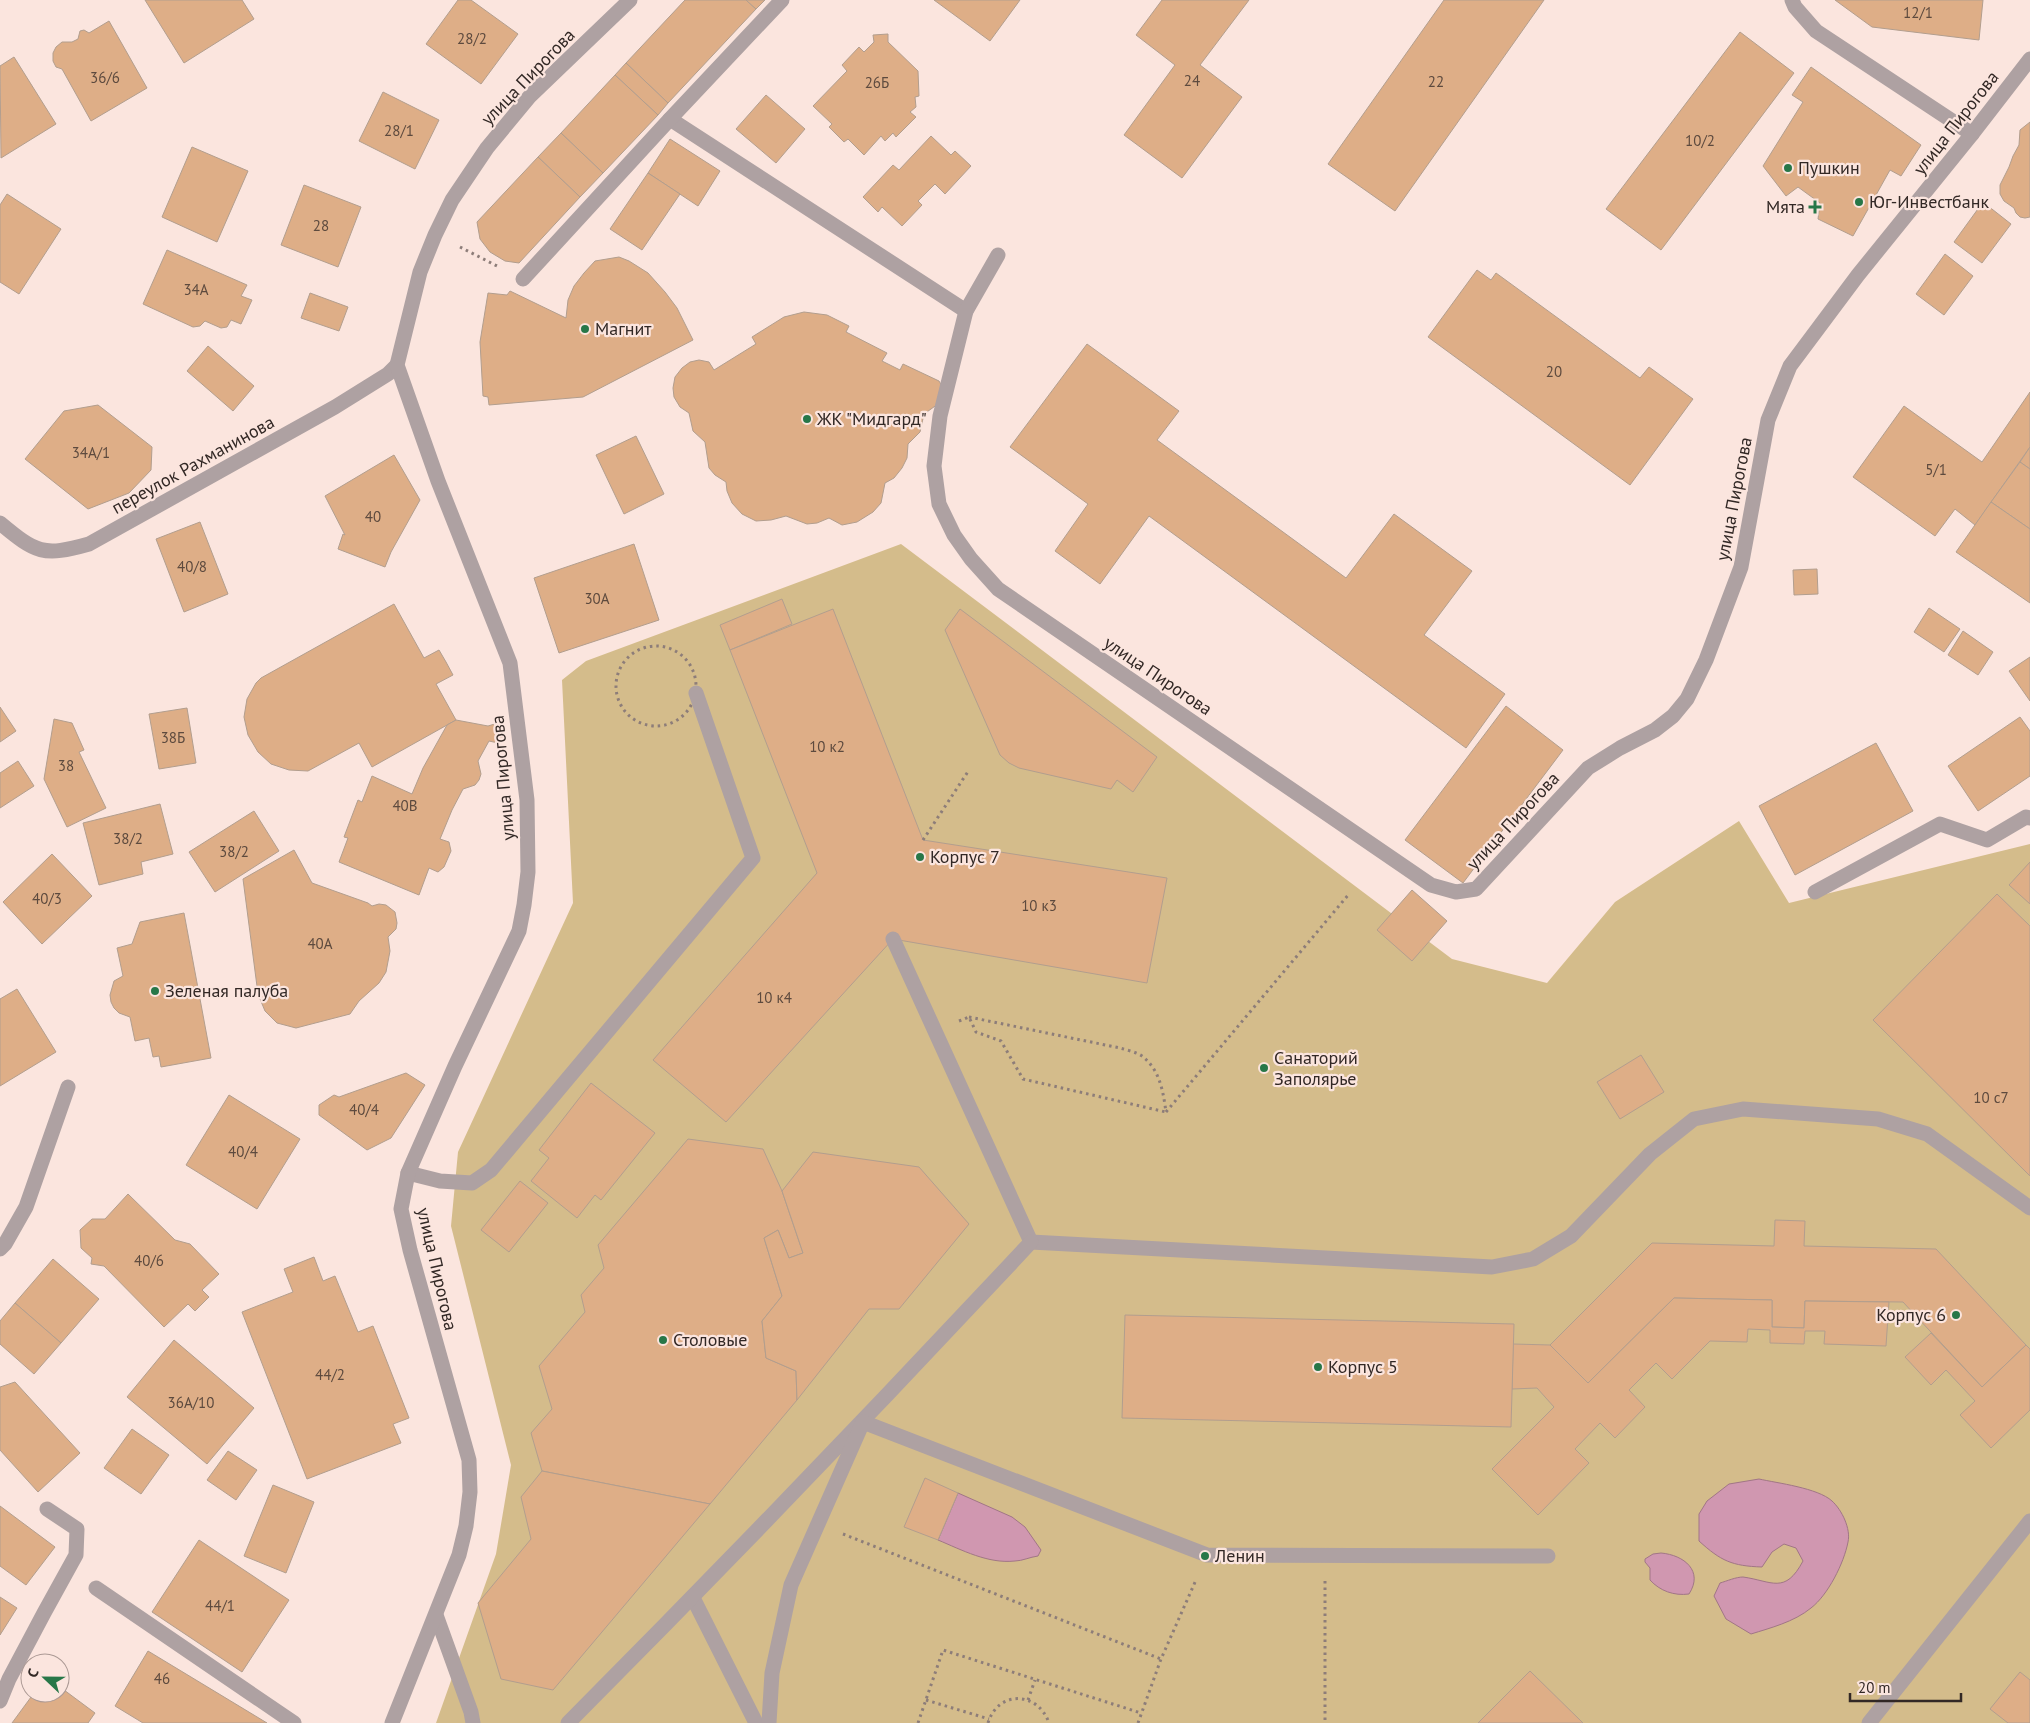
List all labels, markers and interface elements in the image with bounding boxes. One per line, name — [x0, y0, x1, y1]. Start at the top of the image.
house number: 12/1 — [1903, 3, 1933, 22]
street label: улица Пирогова — [476, 23, 580, 130]
house number: 28/2 — [457, 29, 487, 48]
street label: улица Пирогова — [1908, 66, 2003, 179]
house number: 36/6 — [90, 68, 120, 87]
house number: 24 — [1184, 71, 1200, 90]
house number: 22 — [1428, 72, 1444, 91]
house number: 26Б — [865, 73, 889, 92]
house number: 28/1 — [384, 121, 414, 140]
house number: 10/2 — [1685, 131, 1715, 150]
place label: Пушкин — [1798, 156, 1860, 179]
marker: Пушкин — [1782, 162, 1794, 174]
place label: Юг-Инвестбанк — [1869, 190, 1989, 213]
place label: Мята — [1766, 195, 1805, 218]
marker: Юг-Инвестбанк — [1853, 196, 1865, 208]
marker: Мята — [1809, 201, 1821, 213]
house number: 28 — [313, 216, 329, 235]
house number: 34А — [183, 280, 209, 299]
place label: Магнит — [595, 317, 652, 340]
marker: Магнит — [579, 323, 591, 335]
house number: 20 — [1546, 362, 1562, 381]
place label: ЖК "Мидгард" — [816, 407, 927, 430]
street label: переулок Рахманинова — [107, 410, 278, 519]
marker: ЖК "Мидгард" — [801, 413, 813, 425]
street label: улица Пирогова — [1710, 435, 1757, 563]
house number: 34А/1 — [72, 443, 110, 462]
house number: 5/1 — [1925, 460, 1947, 479]
house number: 40 — [365, 507, 381, 526]
house number: 40/8 — [177, 557, 207, 576]
house number: 30А — [584, 589, 610, 608]
street label: улица Пирогова — [1100, 631, 1217, 720]
street label: улица Пирогова — [486, 714, 519, 842]
house number: 38Б — [161, 728, 185, 747]
house number: 10 к2 — [809, 737, 845, 756]
house number: 38 — [58, 756, 74, 775]
street label: улица Пирогова — [1461, 767, 1564, 874]
house number: 40В — [392, 796, 418, 815]
house number: 38/2 — [113, 829, 143, 848]
house number: 38/2 — [219, 842, 249, 861]
place label: Корпус 7 — [930, 845, 1000, 868]
marker: Корпус 7 — [914, 851, 926, 863]
house number: 40/3 — [32, 889, 62, 908]
house number: 10 к3 — [1021, 896, 1057, 915]
house number: 40А — [307, 934, 333, 953]
place label: Зеленая палуба — [165, 979, 288, 1002]
marker: Зеленая палуба — [149, 985, 161, 997]
house number: 10 к4 — [756, 988, 792, 1007]
place label: Санаторий Заполярье — [1274, 1046, 1358, 1090]
marker: Санаторий Заполярье — [1258, 1062, 1270, 1074]
house number: 10 с7 — [1973, 1088, 2009, 1107]
house number: 40/4 — [349, 1100, 379, 1119]
house number: 40/4 — [228, 1142, 258, 1161]
street label: улица Пирогова — [412, 1205, 463, 1333]
house number: 40/6 — [134, 1251, 164, 1270]
place label: Корпус 6 — [1876, 1303, 1946, 1326]
marker: Корпус 6 — [1950, 1309, 1962, 1321]
place label: Столовые — [673, 1328, 747, 1351]
marker: Столовые — [657, 1334, 669, 1346]
place label: Корпус 5 — [1328, 1355, 1398, 1378]
marker: Корпус 5 — [1312, 1361, 1324, 1373]
house number: 44/2 — [315, 1365, 345, 1384]
house number: 36А/10 — [168, 1393, 214, 1412]
place label: Ленин — [1214, 1544, 1265, 1567]
marker: Ленин — [1199, 1550, 1211, 1562]
house number: 44/1 — [205, 1596, 235, 1615]
north arrow — [20, 1653, 70, 1703]
text: С — [23, 1666, 43, 1680]
house number: 46 — [154, 1669, 170, 1688]
scale bar — [1850, 1670, 1961, 1702]
text: 20 m — [1858, 1678, 1891, 1697]

